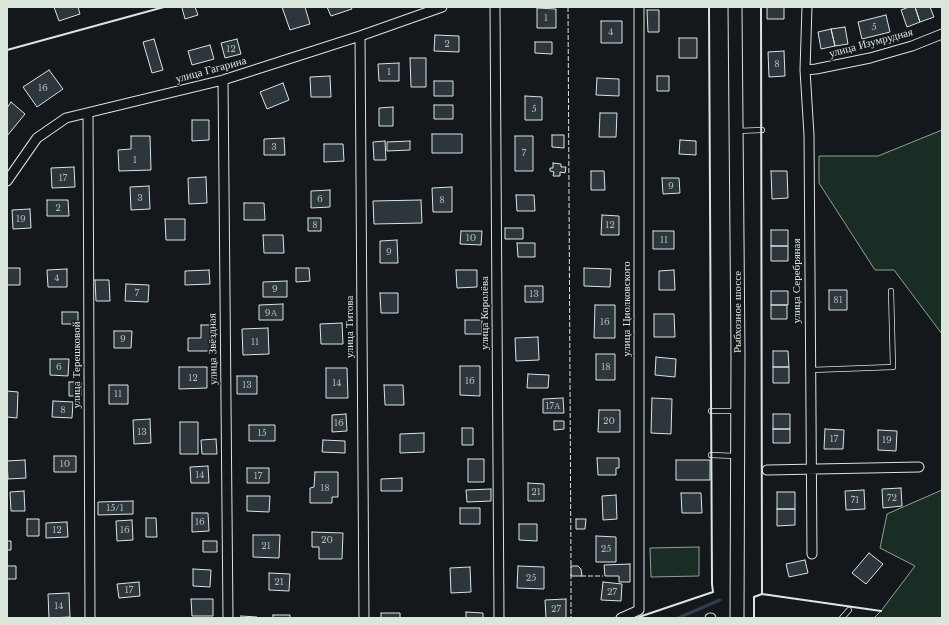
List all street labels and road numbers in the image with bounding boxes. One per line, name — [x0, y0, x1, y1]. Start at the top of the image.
street label: улица Изумрудная — [828, 25, 914, 61]
street label: улица Гагарина — [174, 54, 248, 86]
street label: улица Серебряная — [790, 238, 804, 324]
street label: улица Циолковского — [620, 261, 634, 357]
street label: Рыбхозное шоссе — [731, 271, 745, 353]
street label: улица Королёва — [478, 276, 492, 350]
street label: улица Титова — [343, 296, 357, 358]
street label: улица Звёздная — [206, 313, 220, 385]
street label: улица Терешковой — [70, 321, 84, 409]

